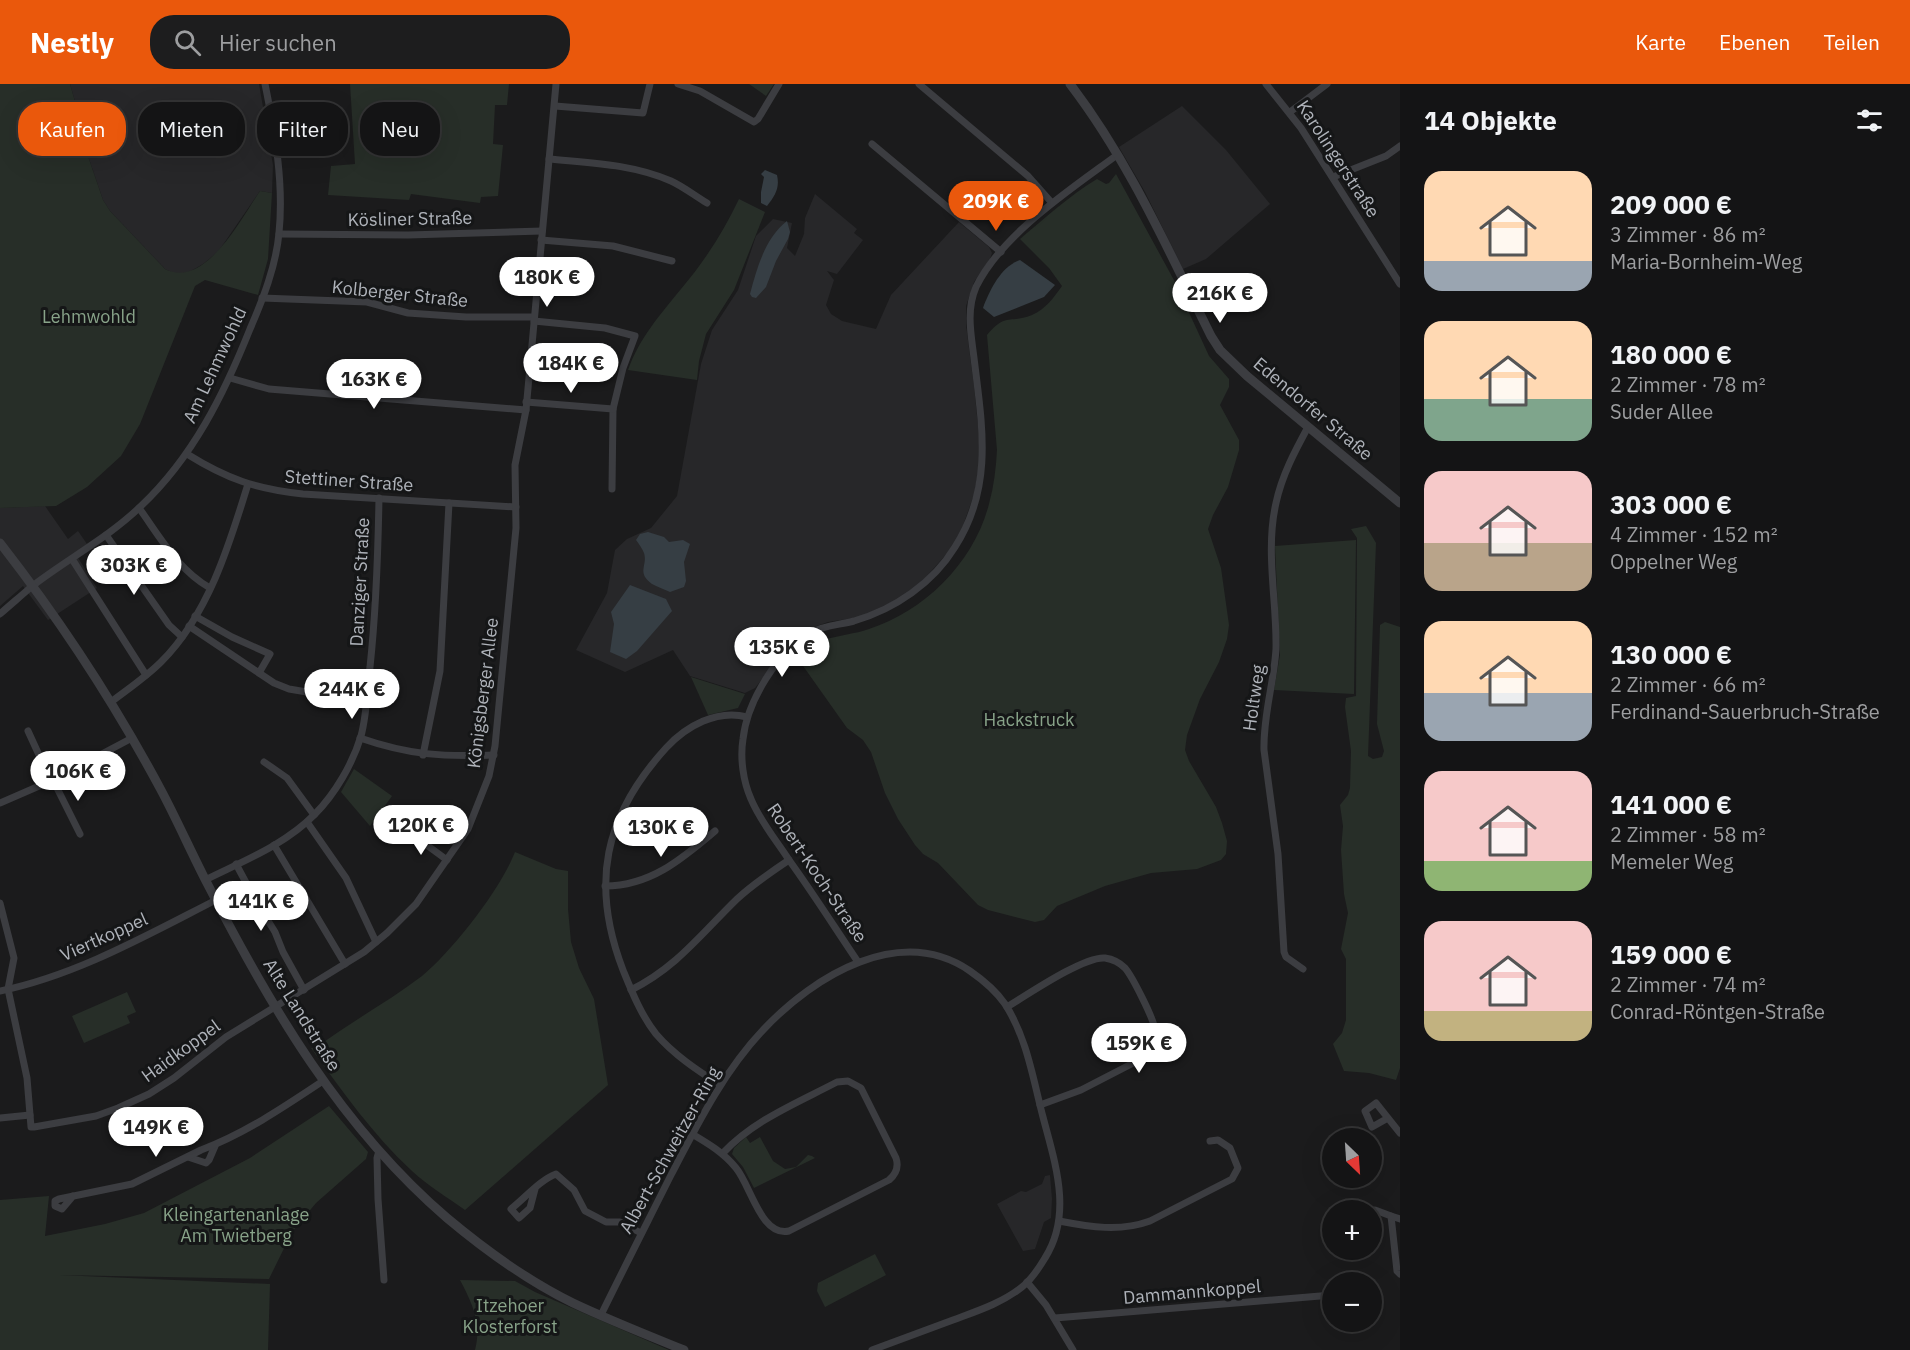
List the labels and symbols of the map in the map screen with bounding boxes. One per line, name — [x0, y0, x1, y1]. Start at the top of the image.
street label: Karolingerstraße — [1292, 96, 1385, 222]
pin: 209K € — [947, 181, 1045, 232]
street label: Kösliner Straße — [348, 206, 473, 231]
pin: 180K € — [498, 257, 596, 308]
pin: 216K € — [1171, 273, 1269, 324]
street label: Kolberger Straße — [331, 275, 469, 312]
street label: Am Lehmwohld — [178, 303, 251, 426]
park label: Lehmwohld — [42, 305, 136, 328]
pin: 184K € — [522, 343, 620, 394]
street label: Edendorfer Straße — [1249, 352, 1378, 465]
pin: 163K € — [325, 359, 423, 410]
street label: Stettiner Straße — [284, 465, 414, 496]
street label: Danziger Straße — [345, 517, 374, 647]
pin: 303K € — [85, 545, 183, 596]
street label: Königsberger Allee — [462, 616, 503, 770]
pin: 135K € — [733, 627, 831, 678]
street label: Holtweg — [1237, 663, 1270, 733]
pin: 244K € — [303, 669, 401, 720]
park label: Hackstruck — [983, 708, 1075, 731]
pin: 106K € — [29, 751, 127, 802]
street label: Robert-Koch-Straße — [762, 799, 873, 947]
pin: 120K € — [372, 805, 470, 856]
pin: 130K € — [612, 807, 710, 858]
pin: 141K € — [212, 881, 310, 932]
street label: Viertkoppel — [57, 907, 151, 966]
street label: Alte Landstraße — [259, 954, 346, 1075]
street label: Haidkoppel — [137, 1014, 225, 1087]
pin: 159K € — [1090, 1023, 1188, 1074]
street label: Albert-Schweitzer-Ring — [614, 1062, 725, 1237]
pin: 149K € — [107, 1107, 205, 1158]
north arrow — [1322, 1128, 1382, 1188]
park label: Kleingartenanlage Am Twietberg — [163, 1203, 309, 1247]
street label: Dammannkoppel — [1122, 1274, 1262, 1309]
park label: Itzehoer Klosterforst — [462, 1294, 558, 1338]

